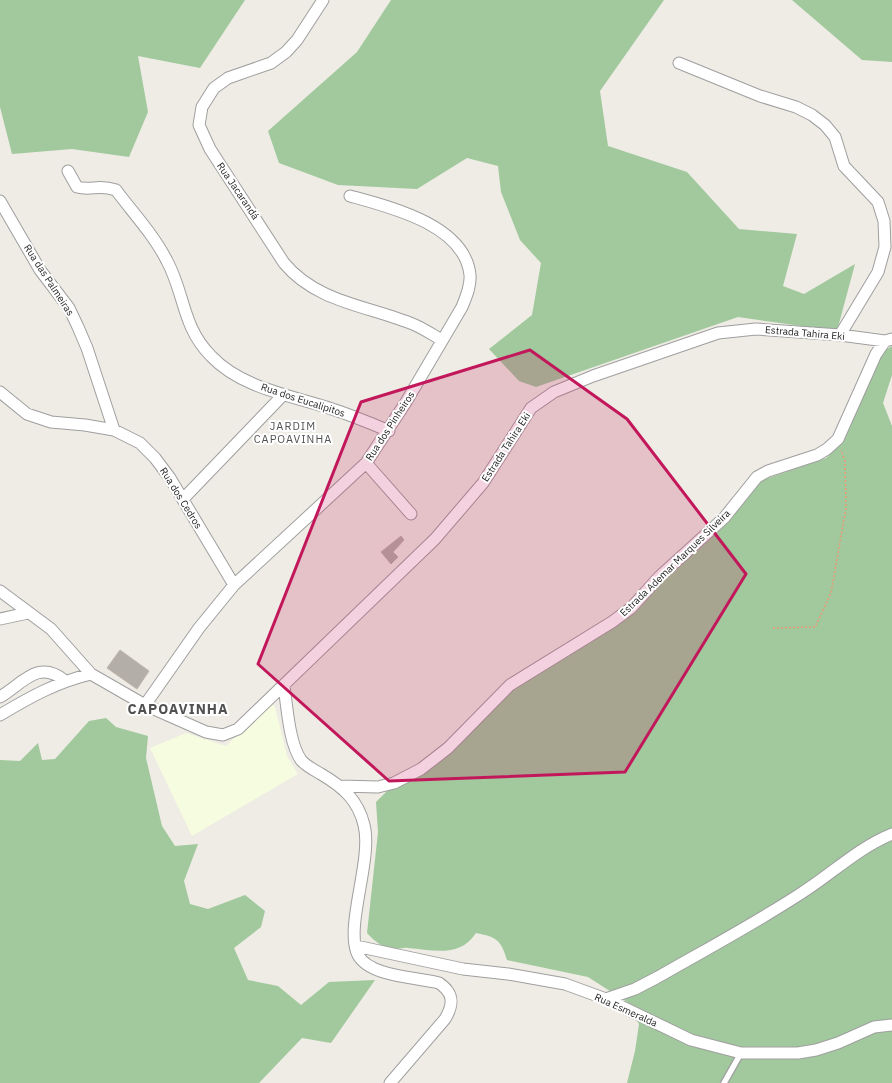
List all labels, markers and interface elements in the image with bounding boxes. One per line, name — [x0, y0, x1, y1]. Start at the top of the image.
street label: Rua Jacarandá — [214, 160, 262, 223]
street label: Rua das Palmeiras — [21, 242, 77, 318]
street label: Estrada Tahira Eki — [765, 323, 845, 343]
street label: Rua dos Eucalipitos — [259, 380, 347, 420]
street label: Rua dos Pinheiros — [363, 389, 417, 463]
street label: Estrada Tahira Eki — [479, 410, 533, 484]
district label: JARDIM CAPOAVINHA — [254, 419, 332, 446]
street label: Rua dos Cedros — [157, 465, 205, 531]
street label: Estrada Ademar Marques Silveira — [617, 506, 733, 619]
district label: CAPOAVINHA — [127, 700, 229, 718]
street label: Rua Esmeralda — [593, 990, 660, 1030]

